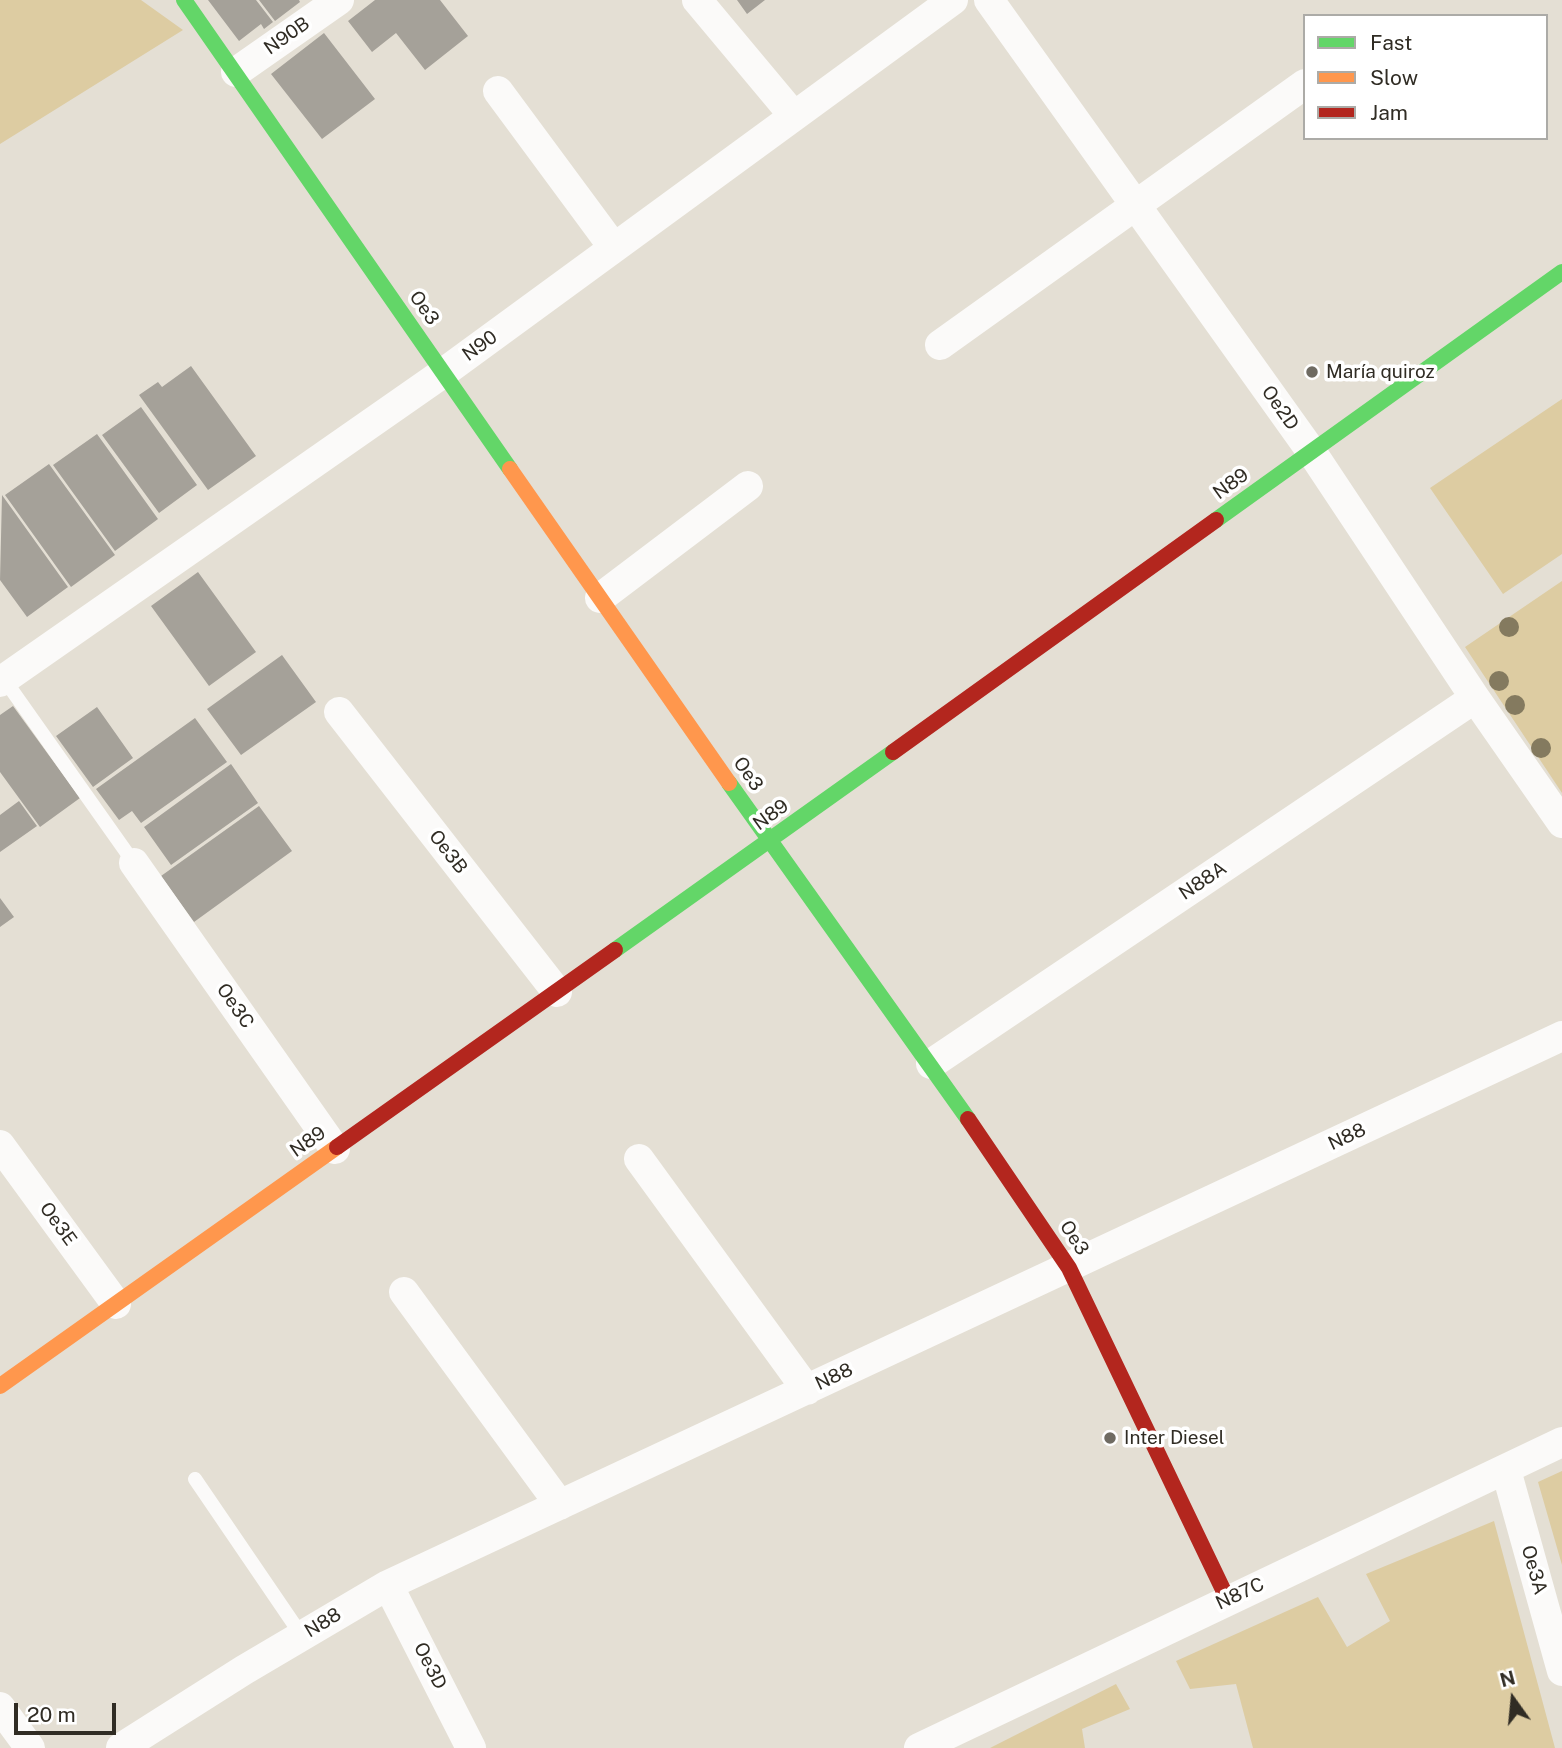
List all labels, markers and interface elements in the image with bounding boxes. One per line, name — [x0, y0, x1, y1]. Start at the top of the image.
street label: N90B — [260, 12, 314, 60]
legend — [1303, 14, 1548, 140]
text: Fast — [1370, 30, 1412, 55]
text: Slow — [1370, 65, 1418, 90]
text: Jam — [1370, 100, 1408, 125]
street label: Oe3 — [404, 286, 444, 330]
street label: N90 — [458, 326, 502, 366]
place label: María quiroz — [1326, 361, 1435, 383]
marker: María quiroz — [1304, 364, 1320, 380]
street label: Oe2D — [1257, 381, 1303, 435]
street label: N89 — [1209, 464, 1253, 504]
street label: Oe3 — [728, 752, 768, 796]
street label: N89 — [749, 795, 793, 835]
street label: Oe3B — [424, 826, 472, 878]
street label: N88A — [1175, 857, 1231, 905]
street label: Oe3C — [211, 979, 259, 1033]
street label: N88 — [1325, 1118, 1369, 1156]
street label: N89 — [286, 1122, 330, 1162]
street label: Oe3E — [35, 1198, 81, 1250]
street label: Oe3 — [1054, 1216, 1094, 1260]
street label: N88 — [812, 1358, 856, 1396]
place label: Inter Diesel — [1124, 1427, 1225, 1449]
marker: Inter Diesel — [1102, 1430, 1118, 1446]
street label: Oe3A — [1516, 1543, 1552, 1597]
street label: N87C — [1212, 1573, 1268, 1615]
street label: N88 — [300, 1603, 346, 1643]
street label: Oe3D — [409, 1639, 451, 1693]
north arrow — [1478, 1664, 1548, 1734]
text: N — [1498, 1666, 1518, 1691]
scale bar — [18, 1688, 119, 1732]
text: 20 m — [27, 1702, 76, 1727]

